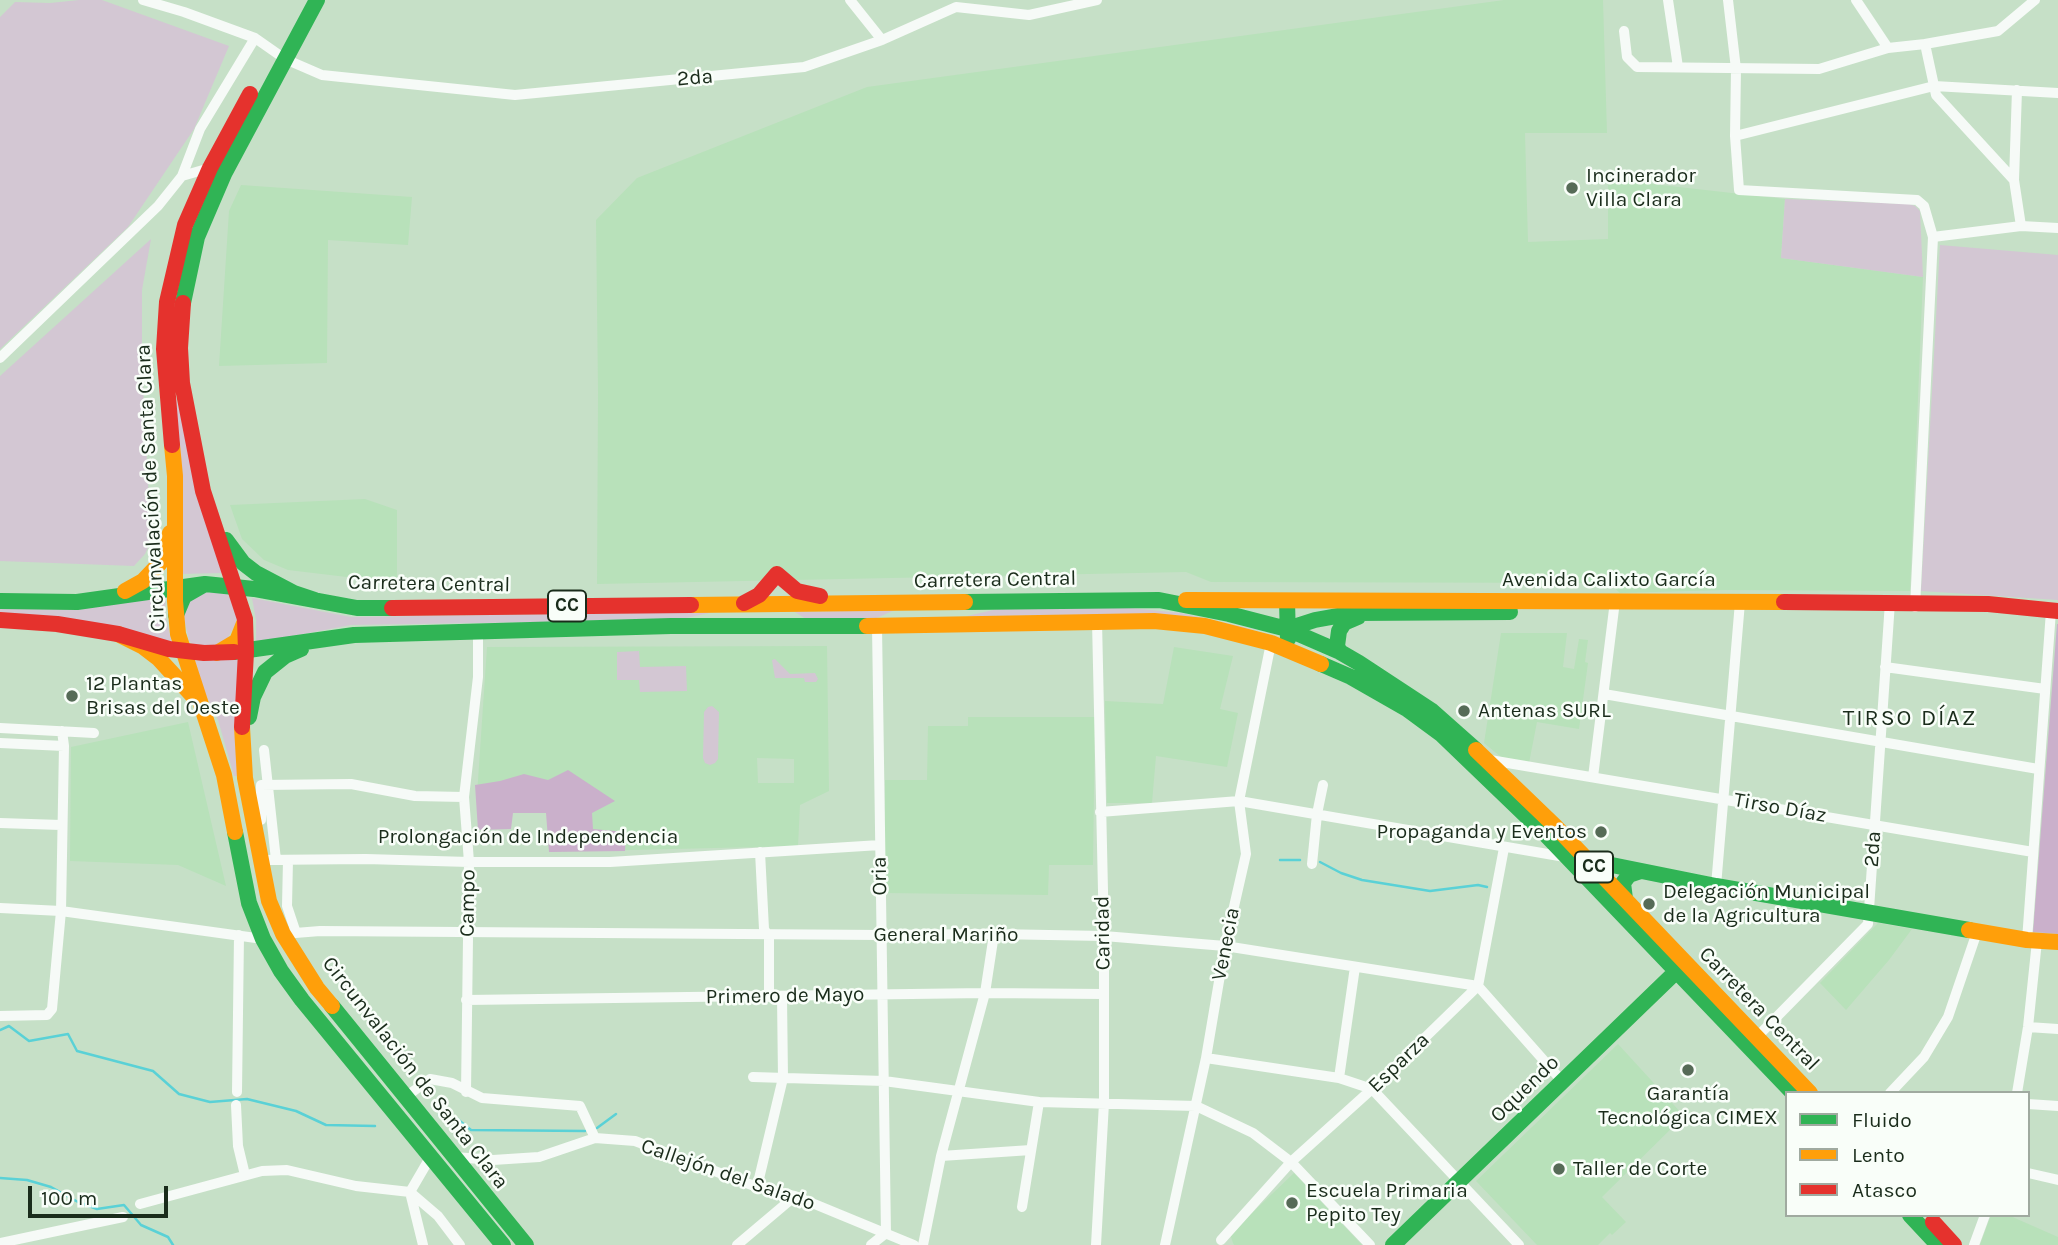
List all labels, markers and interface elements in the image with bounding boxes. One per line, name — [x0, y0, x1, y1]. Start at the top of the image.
street label: 2da — [676, 64, 714, 92]
place label: Incinerador Villa Clara — [1586, 163, 1696, 213]
marker: Incinerador Villa Clara — [1564, 180, 1580, 196]
street label: Circunvalación de Santa Clara — [131, 344, 171, 632]
street label: Carretera Central — [914, 566, 1076, 594]
street label: Avenida Calixto García — [1502, 567, 1716, 593]
street label: Carretera Central — [348, 570, 510, 598]
road number: CC — [548, 590, 586, 622]
place label: 12 Plantas Brisas del Oeste — [86, 671, 240, 721]
marker: 12 Plantas Brisas del Oeste — [64, 688, 80, 704]
place label: Antenas SURL — [1478, 698, 1611, 724]
marker: Antenas SURL — [1456, 703, 1472, 719]
district label: TIRSO DÍAZ — [1844, 704, 1976, 732]
street label: Tirso Díaz — [1732, 787, 1828, 829]
place label: Propaganda y Eventos — [1376, 819, 1587, 845]
street label: Prolongación de Independencia — [378, 824, 678, 850]
marker: Propaganda y Eventos — [1593, 824, 1609, 840]
street label: 2da — [1859, 830, 1887, 868]
road number: CC — [1575, 852, 1613, 882]
street label: Oria — [867, 856, 893, 896]
street label: Campo — [455, 869, 481, 937]
place label: Delegación Municipal de la Agricultura — [1663, 879, 1870, 929]
street label: Caridad — [1090, 895, 1116, 971]
marker: Delegación Municipal de la Agricultura — [1641, 896, 1657, 912]
street label: Venecia — [1207, 905, 1245, 983]
street label: General Mariño — [873, 922, 1019, 948]
street label: Carretera Central — [1694, 942, 1824, 1076]
street label: Circunvalación de Santa Clara — [316, 952, 514, 1194]
street label: Primero de Mayo — [705, 982, 865, 1010]
street label: Esparza — [1363, 1028, 1435, 1098]
street label: Oquendo — [1485, 1050, 1565, 1128]
marker: Garantía Tecnológica CIMEX — [1680, 1062, 1696, 1078]
place label: Garantía Tecnológica CIMEX — [1598, 1081, 1778, 1131]
legend — [1785, 1091, 2030, 1217]
text: Fluido — [1852, 1108, 1912, 1132]
street label: Callejón del Salado — [638, 1133, 818, 1217]
text: Lento — [1852, 1143, 1905, 1167]
place label: Taller de Corte — [1573, 1156, 1707, 1182]
marker: Taller de Corte — [1551, 1161, 1567, 1177]
scale bar — [32, 1172, 172, 1216]
place label: Escuela Primaria Pepito Tey — [1306, 1178, 1468, 1228]
text: Atasco — [1852, 1178, 1917, 1202]
text: 100 m — [41, 1186, 98, 1210]
marker: Escuela Primaria Pepito Tey — [1284, 1195, 1300, 1211]

